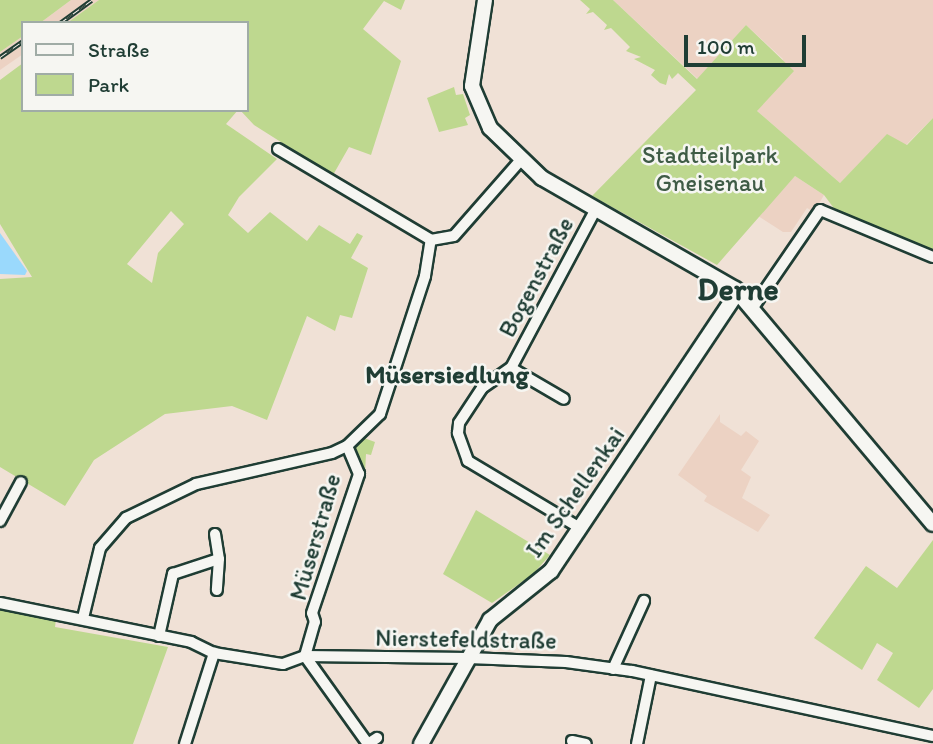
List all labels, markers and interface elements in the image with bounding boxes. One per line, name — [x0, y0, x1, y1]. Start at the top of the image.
legend — [21, 21, 248, 112]
scale bar — [688, 21, 810, 65]
text: 100 m — [697, 34, 755, 59]
text: Straße — [88, 37, 149, 62]
text: Park — [88, 72, 129, 97]
park label: Stadtteilpark Gneisenau — [642, 141, 778, 197]
street label: Bogenstraße — [492, 212, 580, 342]
district label: Derne — [697, 270, 779, 308]
district label: Müsersiedlung — [365, 359, 529, 391]
street label: Im Schellenkai — [520, 422, 630, 562]
street label: Müserstraße — [283, 470, 347, 604]
street label: Nierstefeldstraße — [375, 623, 557, 655]

